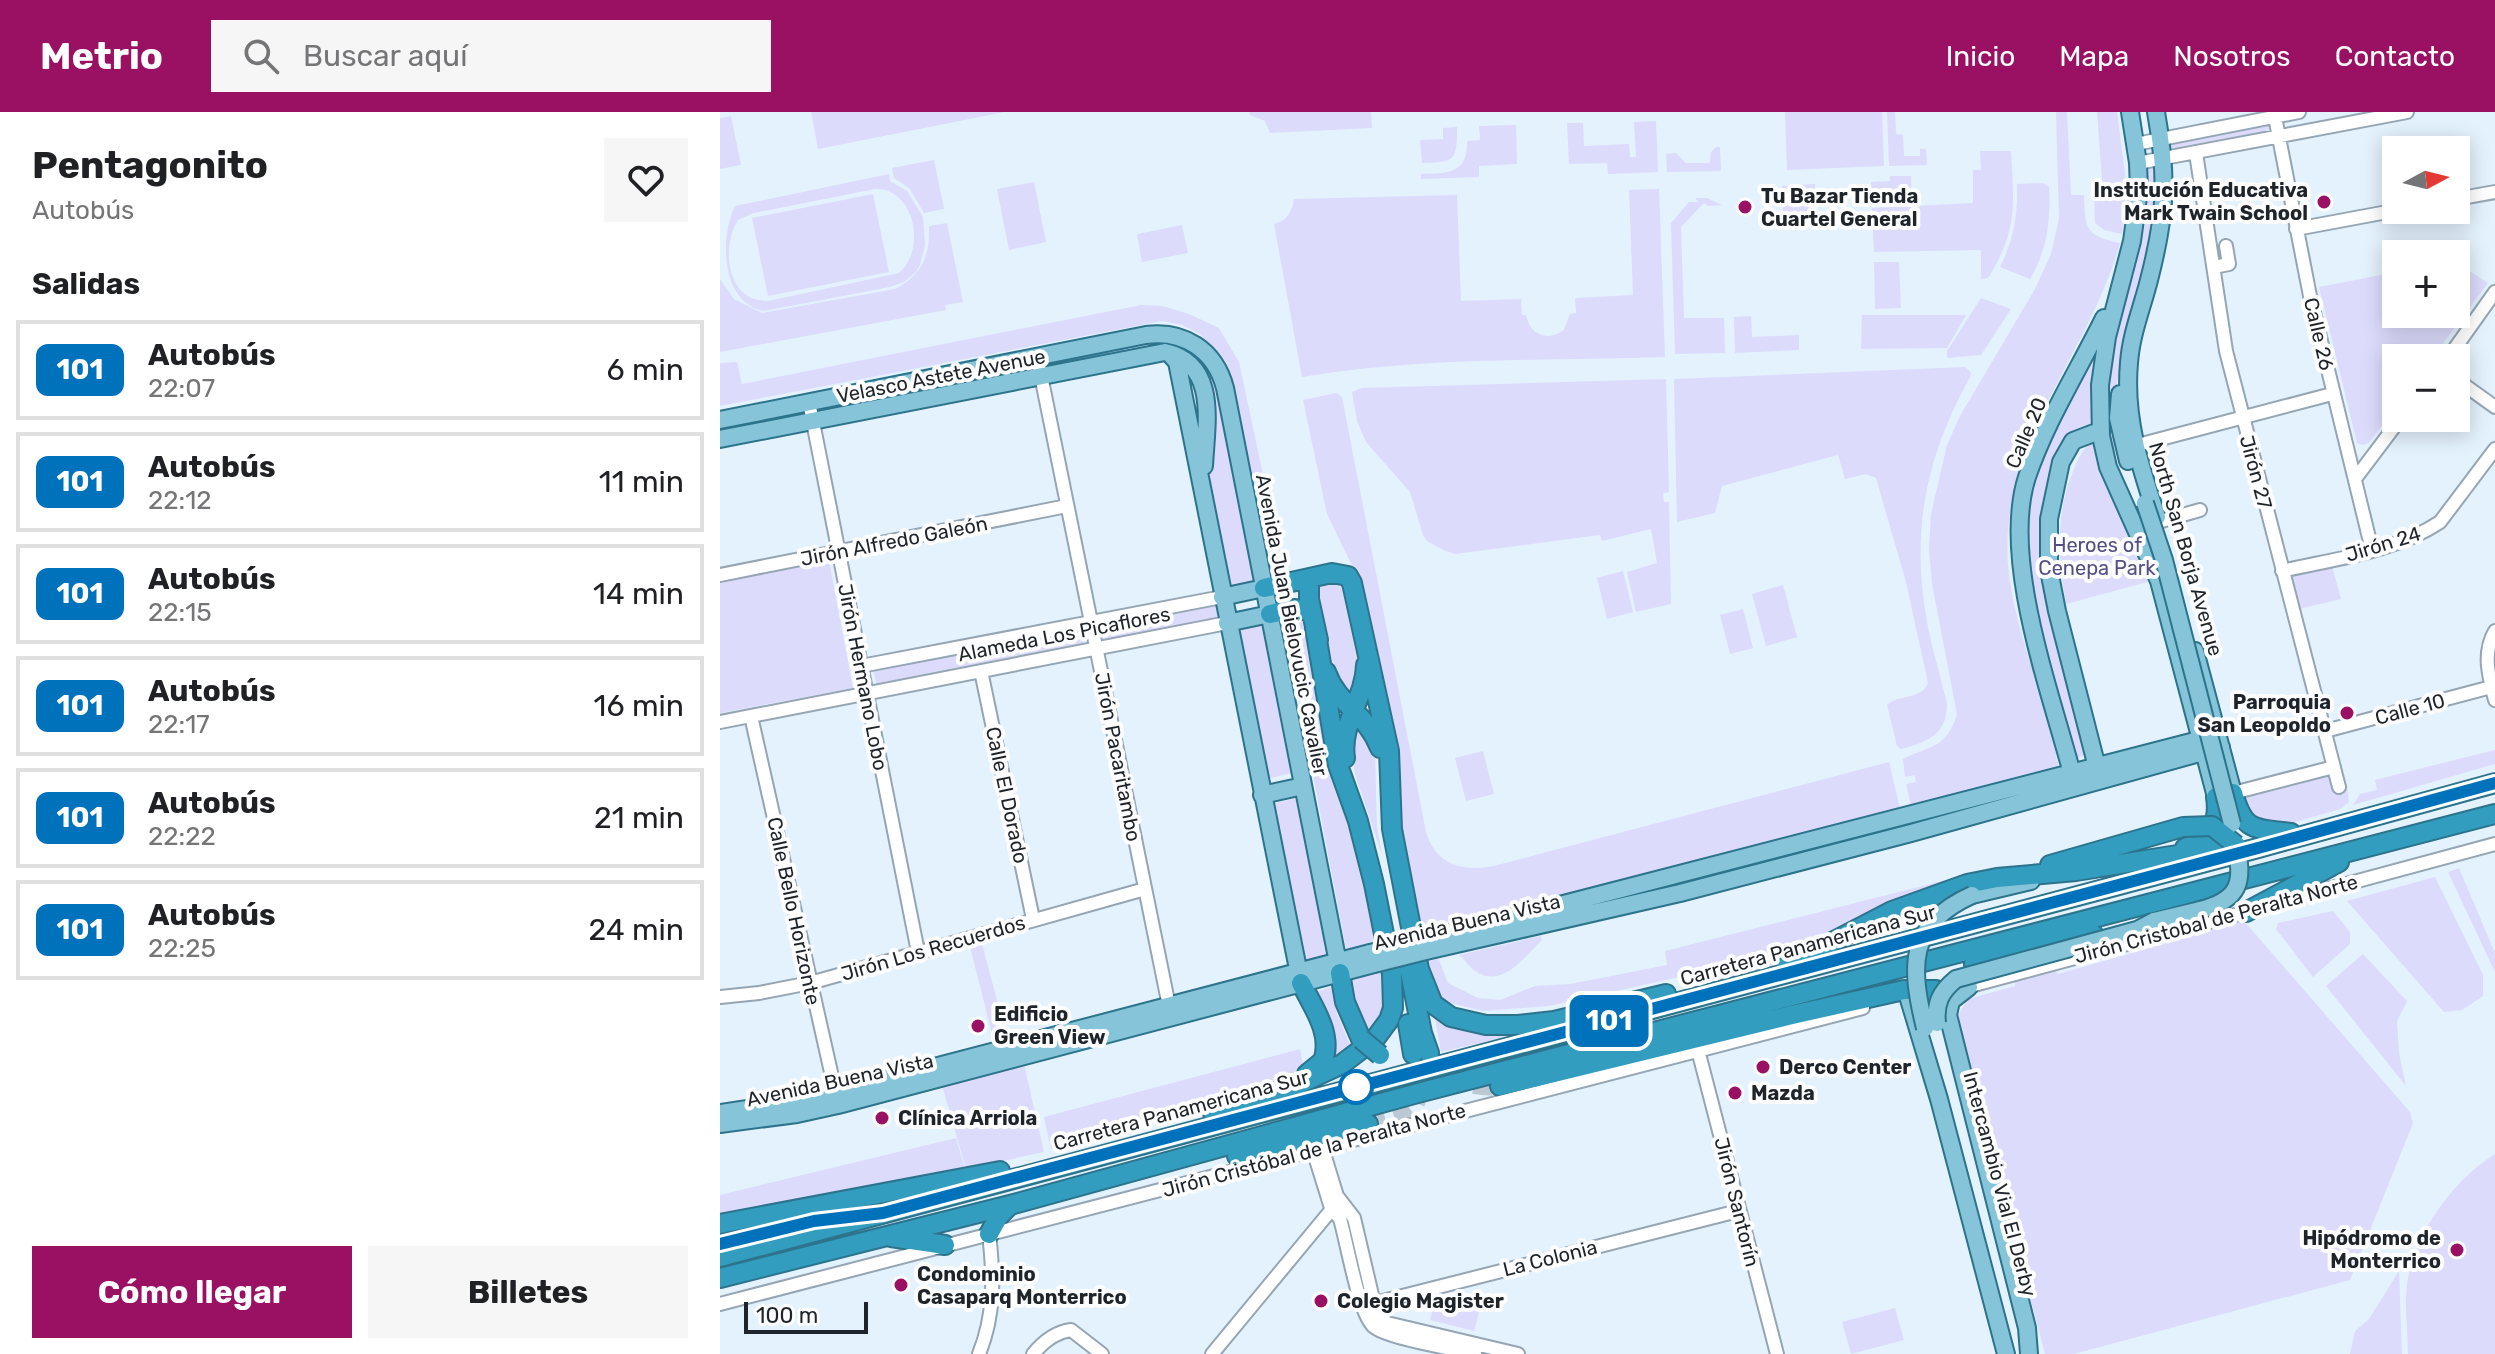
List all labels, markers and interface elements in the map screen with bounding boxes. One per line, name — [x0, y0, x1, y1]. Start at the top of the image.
search box — [211, 20, 771, 92]
text: Metrio — [40, 33, 163, 79]
icon: search — [239, 34, 283, 78]
text: Buscar aquí — [303, 38, 467, 74]
text: Inicio — [1946, 40, 2015, 73]
text: Mapa — [2059, 40, 2129, 73]
text: Nosotros — [2173, 40, 2291, 73]
text: Contacto — [2335, 40, 2455, 73]
north arrow — [2382, 136, 2470, 224]
map controls — [2382, 136, 2470, 432]
button: heart — [604, 138, 688, 222]
text: Pentagonito — [32, 142, 268, 188]
place label: Institución Educativa Mark Twain School — [2094, 178, 2308, 225]
place label: Tu Bazar Tienda Cuartel General — [1761, 184, 1918, 231]
marker: Institución Educativa Mark Twain School — [2315, 193, 2333, 211]
text: Autobús — [32, 195, 134, 226]
marker: Tu Bazar Tienda Cuartel General — [1736, 198, 1754, 216]
button: + — [2382, 240, 2470, 328]
text: Salidas — [32, 266, 140, 302]
street label: Calle 26 — [2299, 295, 2339, 373]
text: Autobús — [148, 337, 276, 373]
street label: Velasco Astete Avenue — [835, 344, 1047, 408]
button: − — [2382, 344, 2470, 432]
text: 6 min — [606, 352, 684, 388]
text: 101 — [57, 353, 103, 386]
text: 22:07 — [148, 373, 215, 404]
street label: Calle 20 — [2000, 394, 2052, 472]
street label: Jirón 27 — [2235, 432, 2277, 512]
street label: North San Borja Avenue — [2144, 439, 2228, 659]
text: Autobús — [148, 449, 276, 485]
text: 11 min — [599, 464, 684, 500]
text: 101 — [57, 465, 103, 498]
street label: Avenida Juan Bielovucic Cavalier — [1251, 472, 1333, 778]
text: 22:12 — [148, 485, 212, 516]
street label: Jirón Alfredo Galeón — [798, 511, 990, 571]
street label: Jirón 24 — [2342, 521, 2424, 567]
park label: Heroes of Cenepa Park — [2038, 533, 2156, 580]
text: Autobús — [148, 561, 276, 597]
text: 14 min — [593, 576, 684, 612]
text: 101 — [57, 577, 103, 610]
street label: Jirón Hermano Lobo — [833, 582, 893, 772]
text: 22:15 — [148, 597, 212, 628]
street label: Alameda Los Picaflores — [956, 602, 1172, 666]
street label: Jirón Pacaritambo — [1090, 670, 1146, 844]
text: Autobús — [148, 673, 276, 709]
text: 16 min — [594, 688, 684, 724]
street label: Calle 10 — [2372, 688, 2448, 730]
text: 101 — [57, 689, 103, 722]
place label: Parroquia San Leopoldo — [2197, 690, 2331, 737]
marker: Parroquia San Leopoldo — [2338, 704, 2356, 722]
text: 22:17 — [148, 709, 210, 740]
street label: Calle El Dorado — [981, 724, 1033, 866]
text: Autobús — [148, 785, 276, 821]
text: 21 min — [594, 800, 684, 836]
text: 101 — [57, 801, 103, 834]
street label: Calle Bello Horizonte — [762, 815, 826, 1007]
text: 22:22 — [148, 821, 216, 852]
street label: Jirón Cristobal de Peralta Norte — [2072, 870, 2360, 968]
street label: Avenida Buena Vista — [1371, 889, 1563, 955]
text: Autobús — [148, 897, 276, 933]
street label: Carretera Panamericana Sur — [1678, 899, 1939, 991]
street label: Jirón Los Recuerdos — [838, 910, 1028, 986]
text: 24 min — [589, 912, 684, 948]
text: 101 — [57, 913, 103, 946]
text: 22:25 — [148, 933, 216, 964]
line badge: 101 — [1563, 995, 1655, 1047]
place label: Edificio Green View — [994, 1002, 1106, 1049]
text: 101 — [1586, 1004, 1632, 1037]
marker: Edificio Green View — [969, 1017, 987, 1035]
street label: Avenida Buena Vista — [744, 1048, 936, 1112]
place label: Derco Center — [1779, 1055, 1911, 1079]
marker: Derco Center — [1754, 1058, 1772, 1076]
street label: Carretera Panamericana Sur — [1051, 1064, 1312, 1156]
street label: Intercambio Vial El Derby — [1958, 1069, 2042, 1299]
unlabelled marker — [1339, 1070, 1373, 1104]
place label: Mazda — [1751, 1081, 1815, 1105]
marker: Mazda — [1726, 1084, 1744, 1102]
street label: Jirón Cristóbal de la Peralta Norte — [1160, 1098, 1468, 1202]
place label: Clínica Arriola — [898, 1106, 1037, 1130]
marker: Clínica Arriola — [873, 1109, 891, 1127]
street label: Jirón Santorín — [1709, 1135, 1765, 1269]
place label: Hipódromo de Monterrico — [2302, 1226, 2441, 1273]
street label: La Colonia — [1500, 1235, 1600, 1281]
marker: Hipódromo de Monterrico — [2448, 1241, 2466, 1259]
button: Cómo llegar — [32, 1246, 352, 1338]
button: Billetes — [368, 1246, 688, 1338]
place label: Condominio Casaparq Monterrico — [917, 1262, 1127, 1309]
marker: Condominio Casaparq Monterrico — [892, 1276, 910, 1294]
place label: Colegio Magister — [1337, 1289, 1504, 1313]
marker: Colegio Magister — [1312, 1292, 1330, 1310]
scale bar — [744, 1298, 868, 1334]
text: 100 m — [756, 1302, 818, 1329]

